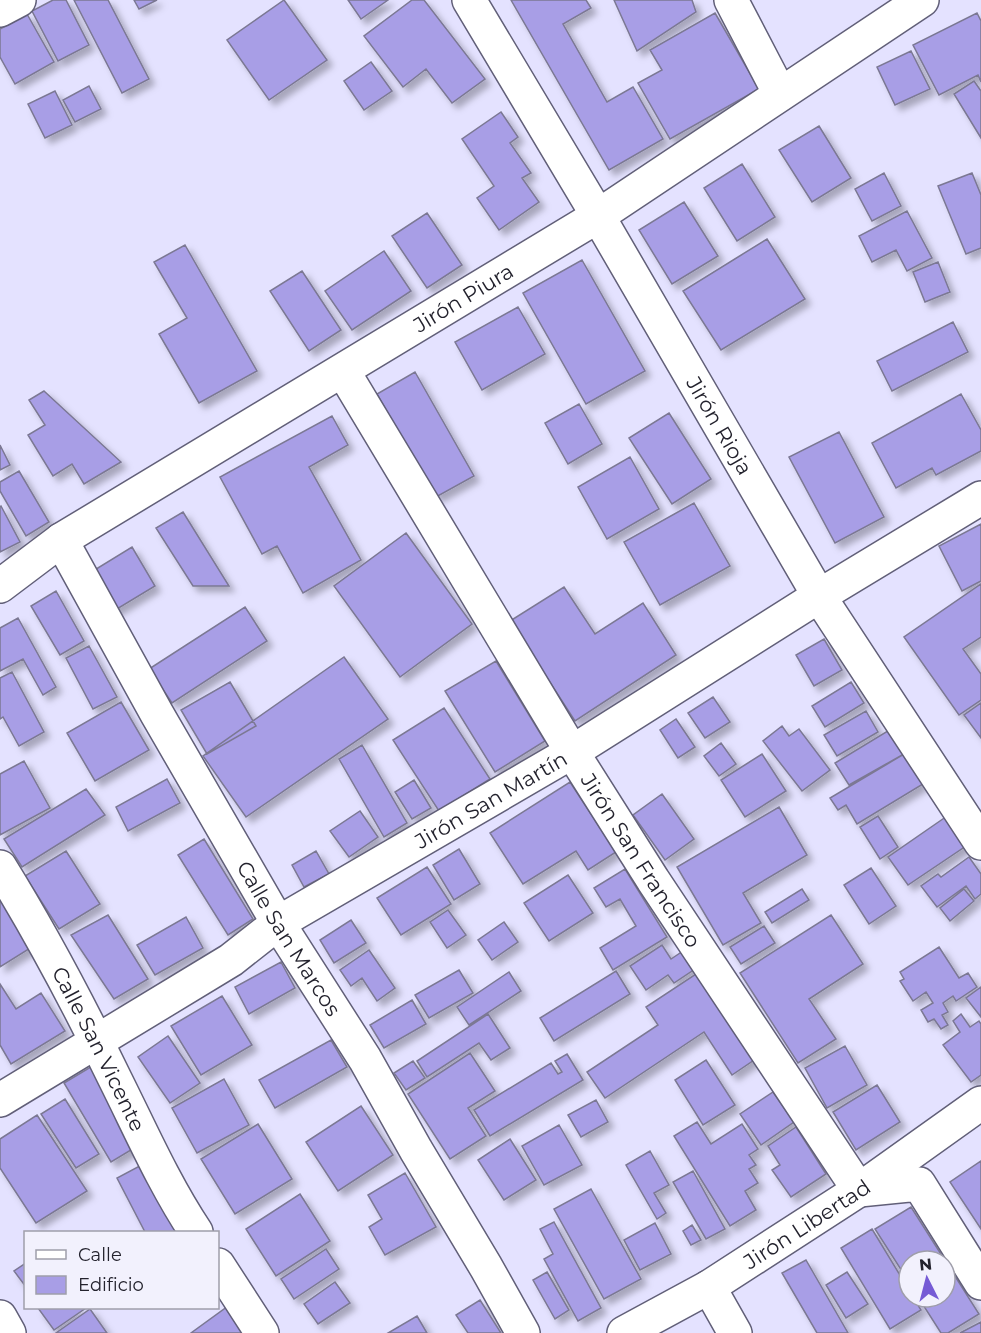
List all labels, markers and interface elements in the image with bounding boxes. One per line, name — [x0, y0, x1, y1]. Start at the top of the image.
street label: Jirón Piura — [408, 258, 518, 338]
street label: Jirón Rioja — [681, 371, 758, 479]
street label: Jirón San Martín — [409, 745, 571, 854]
street label: Jirón San Francisco — [576, 768, 707, 952]
street label: Calle San Marcos — [232, 856, 346, 1020]
street label: Calle San Vicente — [47, 962, 151, 1135]
street label: Jirón Libertad — [738, 1174, 875, 1274]
legend — [24, 1231, 219, 1309]
text: Calle — [78, 1244, 122, 1266]
north arrow — [897, 1249, 957, 1309]
text: N — [918, 1254, 933, 1275]
text: Edificio — [78, 1274, 144, 1296]

